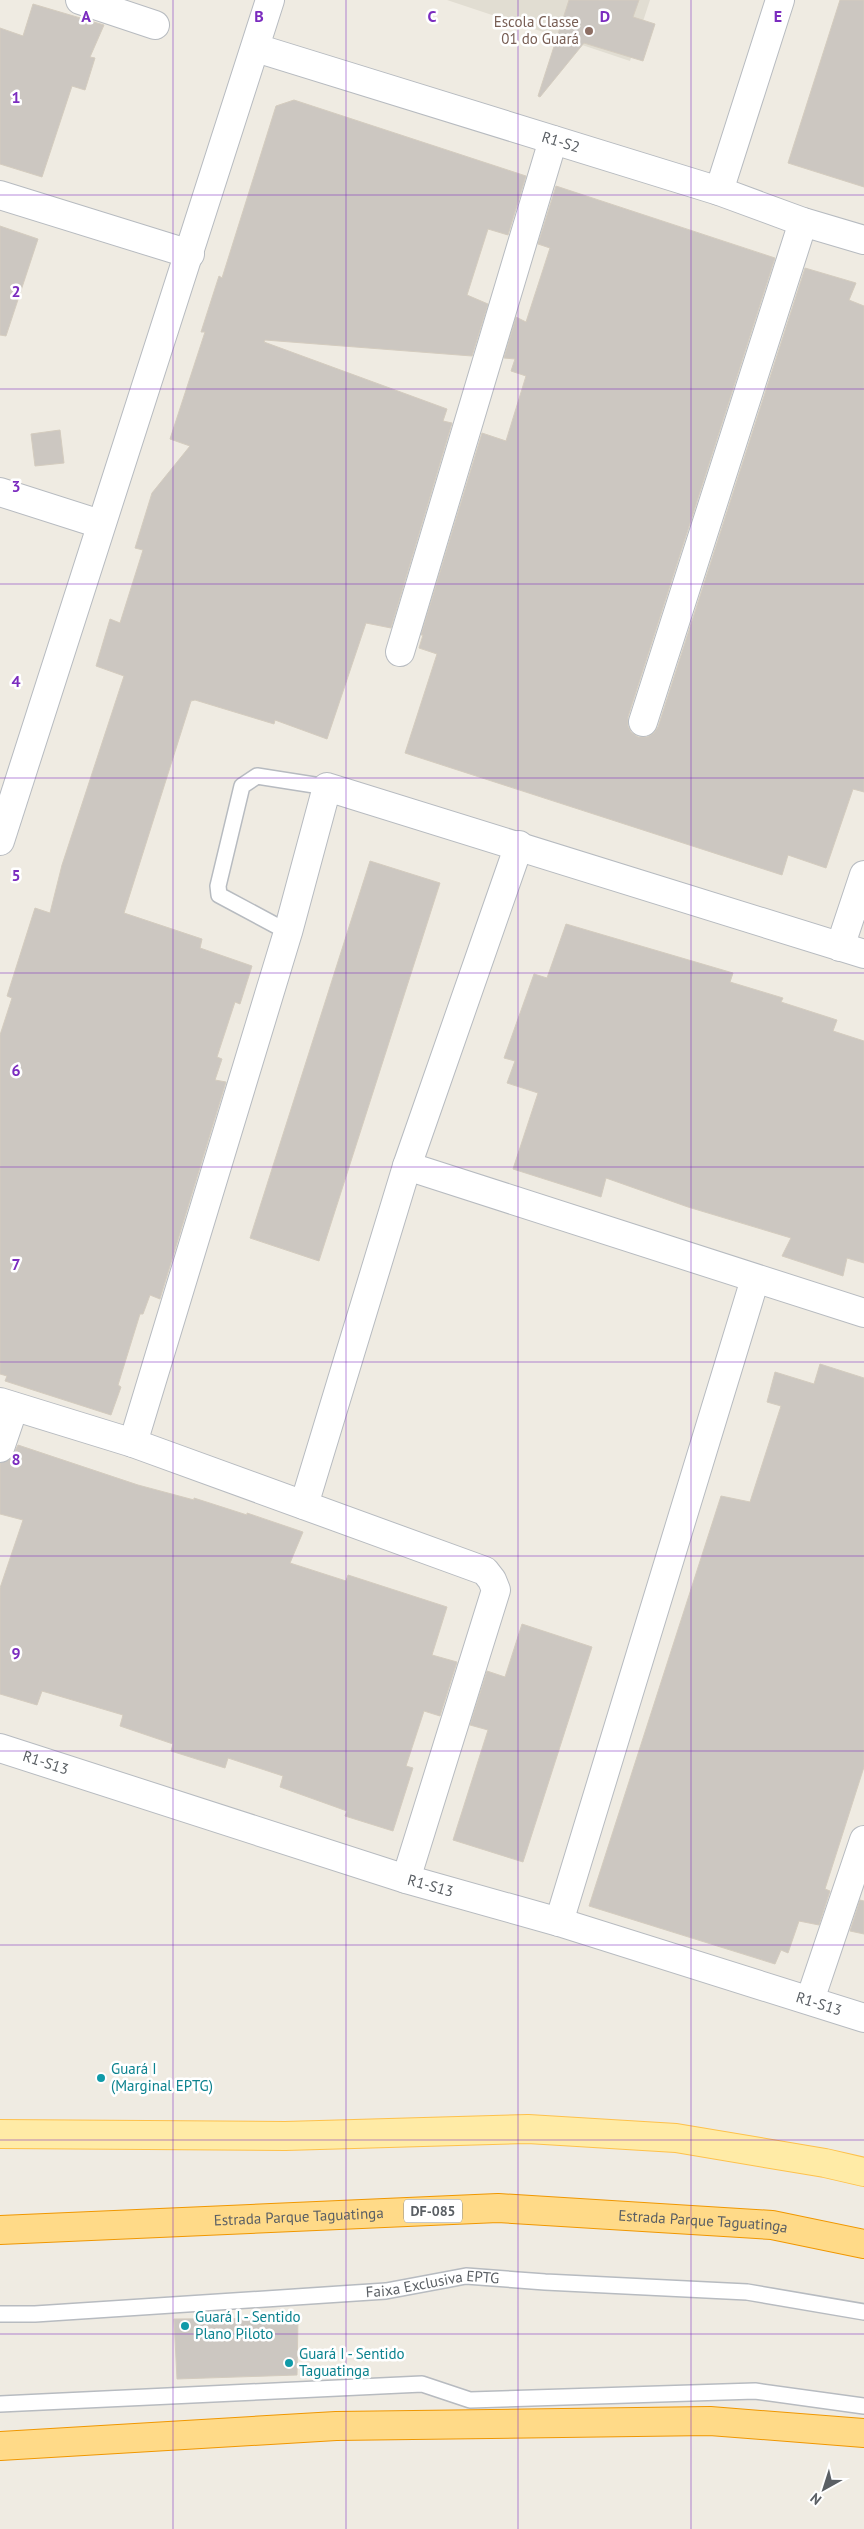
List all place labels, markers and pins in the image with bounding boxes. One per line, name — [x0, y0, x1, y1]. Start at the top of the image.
place label: Escola Classe 01 do Guará — [494, 12, 579, 48]
marker: Escola Classe 01 do Guará — [583, 25, 595, 37]
place label: Guará I (Marginal EPTG) — [111, 2059, 213, 2095]
marker: Guará I (Marginal EPTG) — [95, 2072, 107, 2084]
place label: Guará I - Sentido Plano Piloto — [195, 2307, 301, 2343]
marker: Guará I - Sentido Plano Piloto — [179, 2320, 191, 2332]
place label: Guará I - Sentido Taguatinga — [299, 2344, 405, 2380]
marker: Guará I - Sentido Taguatinga — [283, 2357, 295, 2369]

